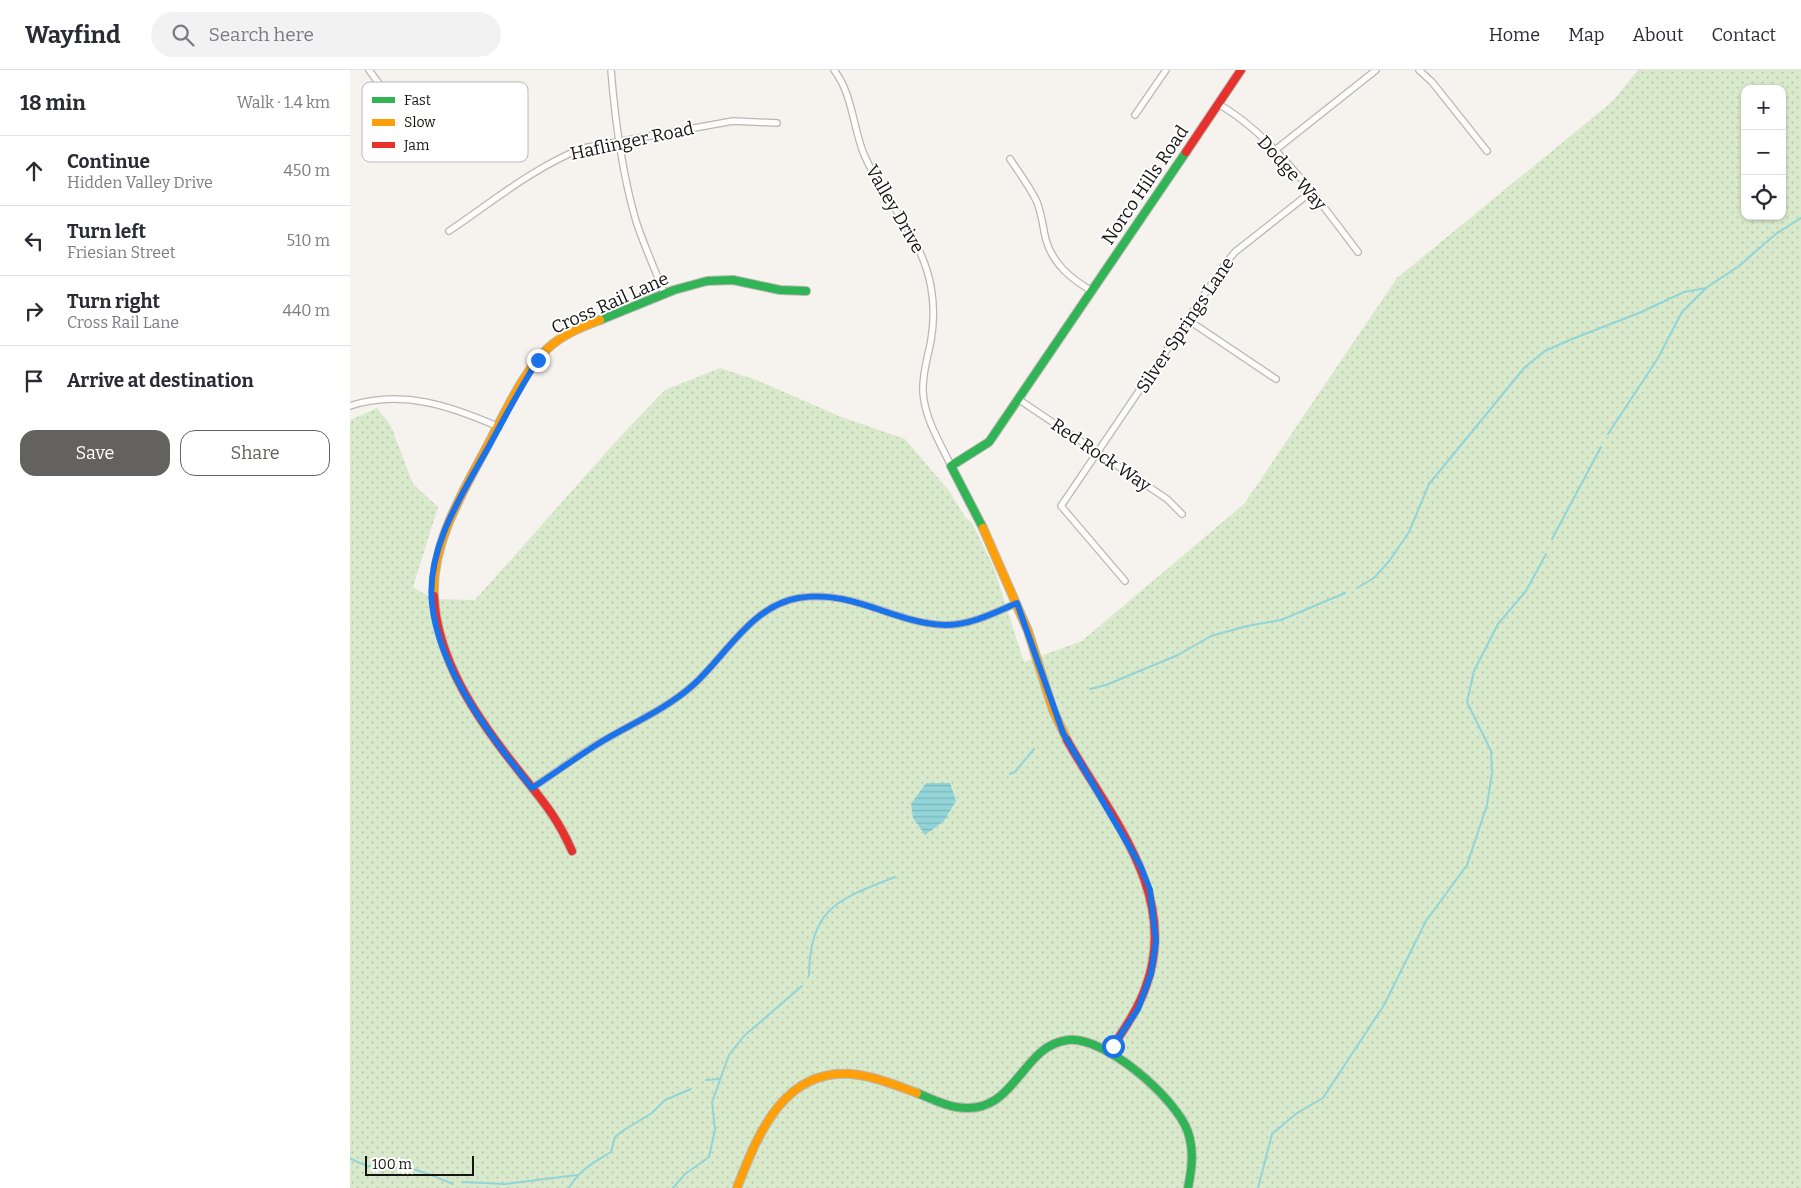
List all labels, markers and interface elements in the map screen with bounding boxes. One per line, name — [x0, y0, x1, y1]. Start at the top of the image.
search box — [151, 12, 501, 57]
text: Wayfind — [25, 21, 121, 49]
icon: search — [169, 21, 197, 49]
text: Search here — [209, 23, 314, 46]
text: Home — [1489, 24, 1540, 46]
text: Map — [1568, 24, 1604, 46]
text: About — [1632, 24, 1683, 46]
text: Contact — [1711, 24, 1776, 46]
legend — [362, 82, 528, 162]
map controls — [1741, 85, 1786, 220]
button: + — [1741, 85, 1786, 130]
text: 18 min — [20, 90, 86, 116]
text: Fast — [404, 92, 431, 109]
text: Walk · 1.4 km — [237, 93, 330, 112]
text: Slow — [404, 114, 436, 131]
street label: Haflinger Road — [568, 117, 696, 165]
street label: Norco Hills Road — [1097, 121, 1193, 249]
button: − — [1741, 130, 1786, 175]
street label: Dodge Way — [1253, 131, 1332, 215]
text: Jam — [403, 137, 430, 154]
text: Continue — [67, 150, 150, 173]
icon: ahead — [20, 157, 48, 185]
text: 450 m — [283, 161, 330, 180]
street label: Valley Drive — [861, 161, 929, 257]
text: Hidden Valley Drive — [67, 173, 213, 192]
button: locate — [1741, 175, 1786, 220]
text: Turn left — [67, 220, 146, 243]
icon: left — [20, 227, 48, 255]
text: 510 m — [286, 231, 330, 250]
text: Friesian Street — [67, 243, 176, 262]
street label: Silver Springs Lane — [1131, 253, 1239, 397]
street label: Cross Rail Lane — [548, 267, 672, 339]
text: Turn right — [67, 290, 160, 313]
icon: right — [20, 297, 48, 325]
text: 440 m — [283, 301, 330, 320]
text: Cross Rail Lane — [67, 313, 179, 332]
route end — [527, 349, 550, 372]
icon: arrive — [20, 367, 48, 395]
text: Arrive at destination — [67, 369, 254, 392]
street label: Red Rock Way — [1047, 413, 1156, 497]
button: Save — [20, 430, 170, 476]
button: Share — [180, 430, 330, 476]
route start — [1102, 1035, 1125, 1058]
scale bar — [365, 1153, 474, 1176]
text: 100 m — [372, 1156, 412, 1173]

